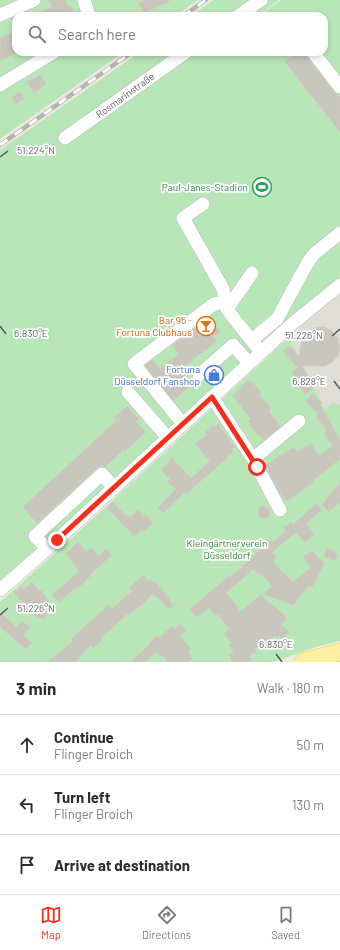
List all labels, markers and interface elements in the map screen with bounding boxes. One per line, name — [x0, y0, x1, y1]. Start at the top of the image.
search box — [12, 12, 328, 56]
icon: search — [26, 23, 48, 45]
text: Search here — [58, 25, 136, 43]
street label: Rosmarinstraße — [93, 70, 157, 120]
text: 51.224°N — [17, 144, 55, 156]
sports icon: Paul-Janes-Stadion — [251, 176, 273, 198]
place label: Paul-Janes-Stadion — [162, 181, 248, 193]
place label: Bar 95 - Fortuna Clubhaus — [116, 314, 192, 338]
bar icon: Bar 95 - Fortuna Clubhaus — [195, 315, 217, 337]
text: 6.830°E — [14, 327, 48, 339]
text: 51.226°N — [285, 329, 323, 341]
place label: Fortuna Düsseldorf Fanshop — [114, 363, 200, 387]
shop icon: Fortuna Düsseldorf Fanshop — [203, 364, 225, 386]
text: 6.828°E — [292, 375, 326, 387]
route start — [248, 458, 266, 476]
route end — [48, 531, 66, 549]
park label: Kleingärtnerverein Düsseldorf — [187, 537, 267, 561]
text: 51.226°N — [17, 602, 55, 614]
text: 6.830°E — [259, 638, 293, 650]
text: 3 min — [16, 678, 56, 698]
text: Walk · 180 m — [257, 680, 324, 696]
text: Continue — [54, 728, 114, 746]
icon: ahead — [16, 734, 38, 756]
text: 50 m — [297, 737, 324, 753]
text: Flinger Broich — [54, 746, 133, 762]
text: Turn left — [54, 788, 110, 806]
icon: left — [16, 794, 38, 816]
text: 130 m — [292, 797, 324, 813]
text: Flinger Broich — [54, 806, 133, 822]
icon: arrive — [16, 854, 38, 876]
text: Arrive at destination — [54, 856, 190, 874]
tab: Map — [40, 904, 62, 941]
tab: Directions — [142, 904, 191, 941]
tab: Saved — [271, 904, 300, 941]

